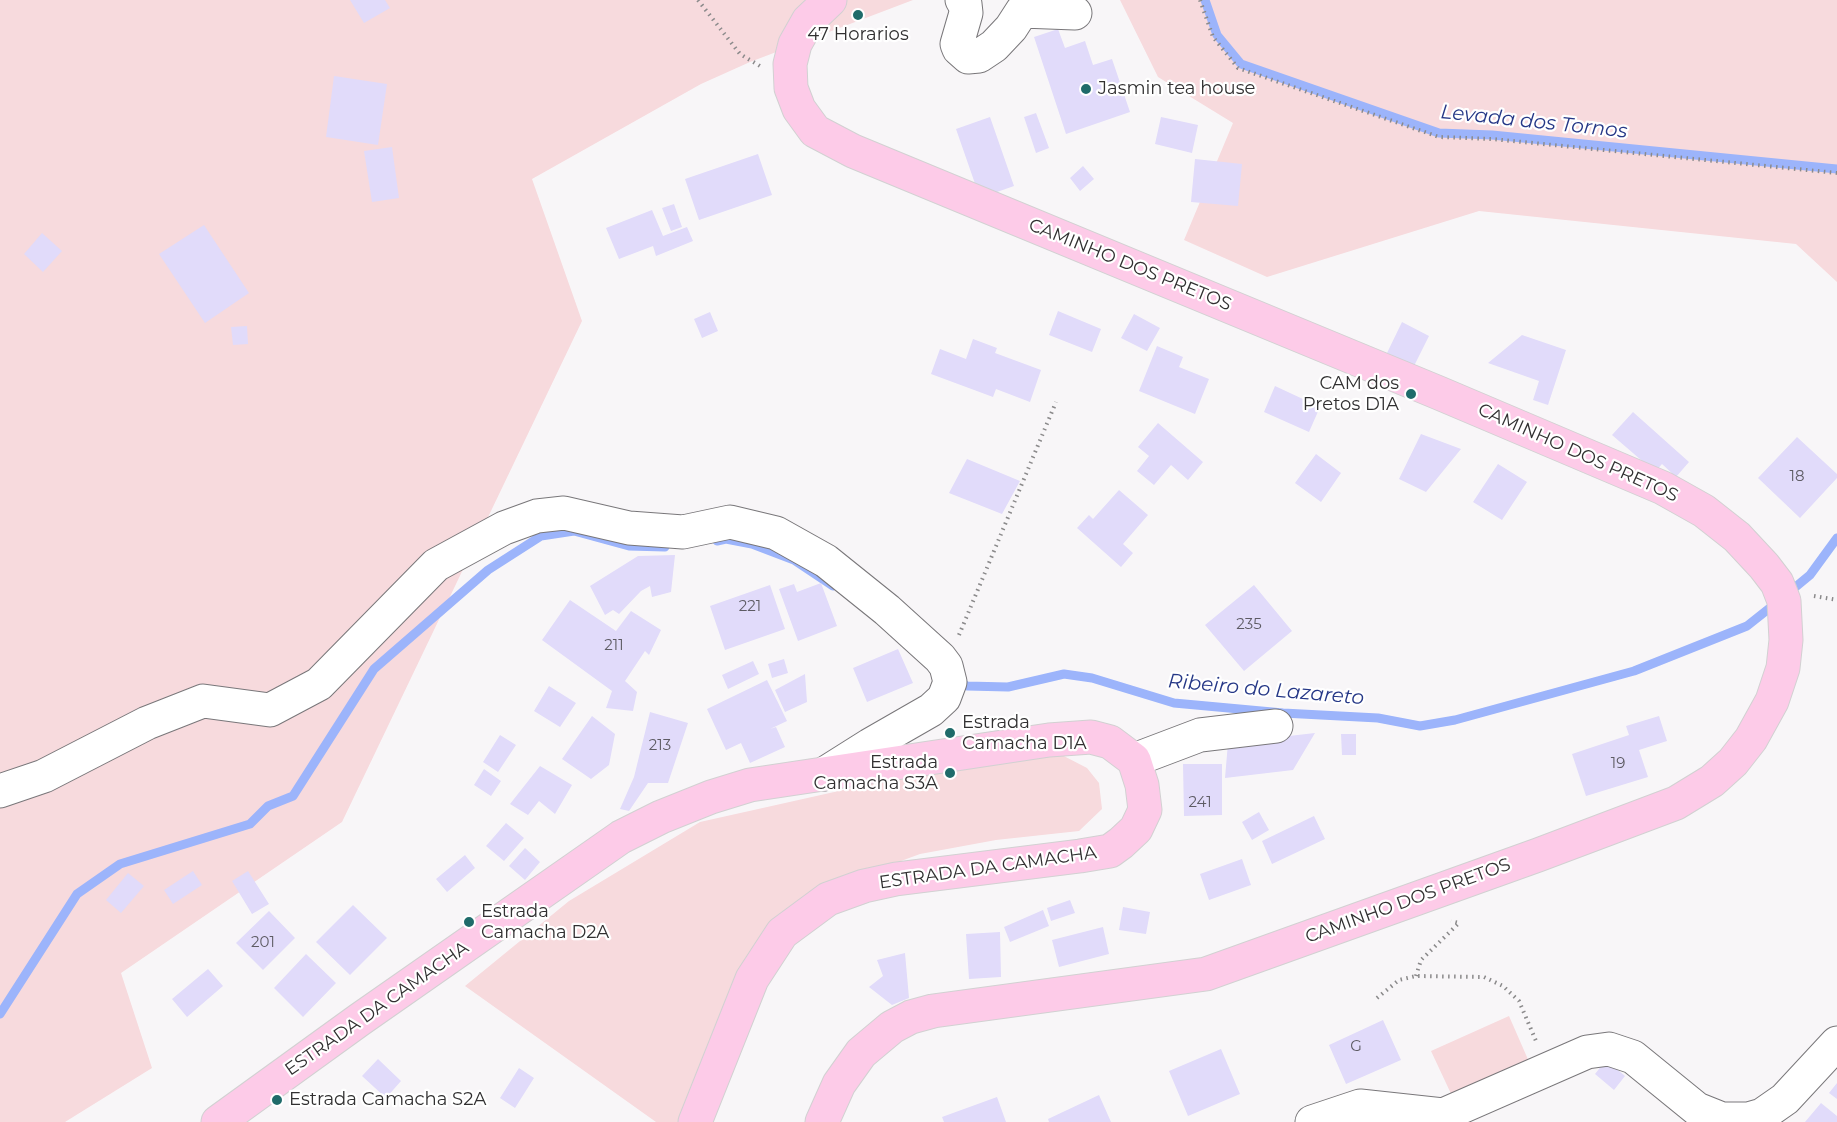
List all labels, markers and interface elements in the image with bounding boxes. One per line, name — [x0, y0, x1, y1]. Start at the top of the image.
marker: 47 Horarios — [851, 8, 865, 22]
place label: 47 Horarios — [807, 24, 909, 46]
place label: Jasmin tea house — [1098, 78, 1255, 100]
marker: Jasmin tea house — [1079, 82, 1093, 96]
water label: Levada dos Tornos — [1439, 100, 1629, 144]
street label: CAMINHO DOS PRETOS — [1025, 214, 1235, 316]
place label: CAM dos Pretos D1A — [1303, 373, 1399, 416]
marker: CAM dos Pretos D1A — [1404, 387, 1418, 401]
street label: CAMINHO DOS PRETOS — [1475, 399, 1681, 507]
house number: 18 — [1790, 468, 1804, 486]
house number: 221 — [739, 598, 761, 616]
house number: 235 — [1236, 616, 1262, 634]
house number: 211 — [604, 637, 624, 655]
water label: Ribeiro do Lazareto — [1167, 669, 1365, 711]
place label: Estrada Camacha D1A — [962, 712, 1087, 754]
marker: Estrada Camacha D1A — [943, 726, 957, 740]
house number: 213 — [649, 737, 671, 755]
place label: Estrada Camacha S3A — [814, 752, 938, 795]
house number: 19 — [1611, 755, 1625, 773]
marker: Estrada Camacha S3A — [943, 766, 957, 780]
house number: 241 — [1188, 794, 1212, 812]
street label: ESTRADA DA CAMACHA — [878, 842, 1098, 894]
street label: CAMINHO DOS PRETOS — [1302, 854, 1514, 948]
place label: Estrada Camacha D2A — [481, 901, 609, 944]
marker: Estrada Camacha D2A — [462, 915, 476, 929]
house number: 201 — [251, 934, 275, 952]
street label: ESTRADA DA CAMACHA — [281, 937, 473, 1081]
house number: G — [1350, 1038, 1362, 1056]
place label: Estrada Camacha S2A — [289, 1089, 486, 1111]
marker: Estrada Camacha S2A — [270, 1093, 284, 1107]

